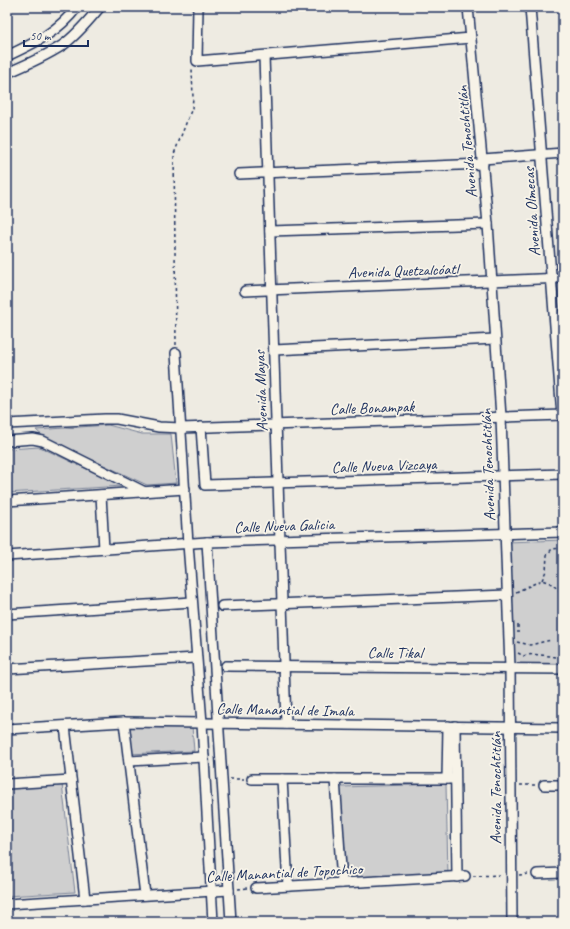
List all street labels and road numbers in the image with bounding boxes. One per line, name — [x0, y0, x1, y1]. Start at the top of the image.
street label: Avenida Tenochtitlán — [452, 84, 482, 199]
street label: Avenida Olmecas — [519, 165, 545, 257]
street label: Avenida Quetzalcóatl — [348, 259, 462, 283]
street label: Avenida Mayas — [250, 349, 272, 432]
street label: Calle Bonampak — [330, 396, 416, 419]
street label: Avenida Tenochtitlán — [476, 408, 500, 522]
street label: Calle Nueva Vizcaya — [331, 454, 439, 478]
street label: Calle Nueva Galicia — [234, 514, 336, 538]
street label: Calle Tikal — [368, 643, 426, 663]
street label: Calle Manantial de Imala — [216, 699, 355, 721]
street label: Avenida Tenochtitlán — [486, 731, 506, 844]
street label: Calle Manantial de Topochico — [205, 859, 365, 887]

